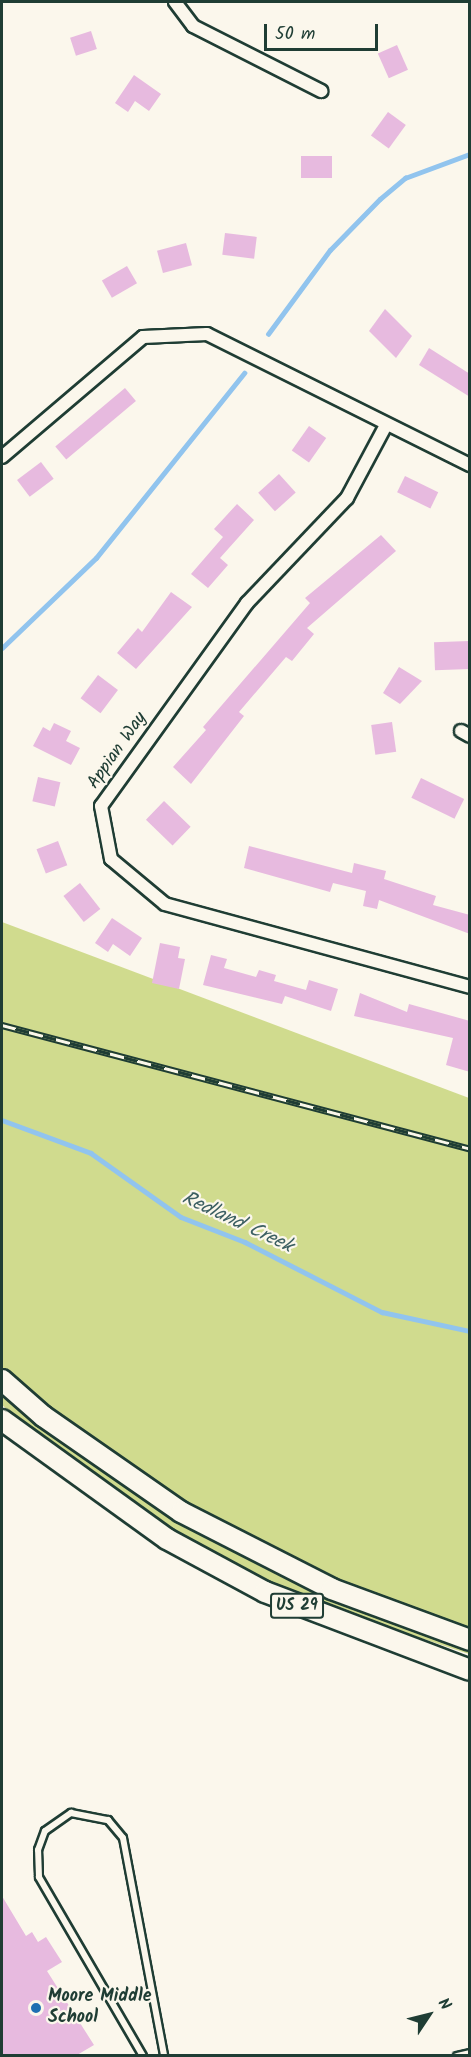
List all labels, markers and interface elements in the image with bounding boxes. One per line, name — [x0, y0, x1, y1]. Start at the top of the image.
scale bar — [267, 12, 381, 50]
text: 50 m — [275, 20, 315, 49]
street label: Appian Way — [84, 708, 152, 794]
water label: Redland Creek — [178, 1187, 296, 1259]
road number: US 29 — [270, 1593, 324, 1619]
north arrow — [399, 1985, 459, 2045]
place label: Moore Middle School — [48, 1987, 152, 2030]
text: N — [431, 1993, 457, 2016]
marker: Moore Middle School — [29, 2001, 43, 2015]

